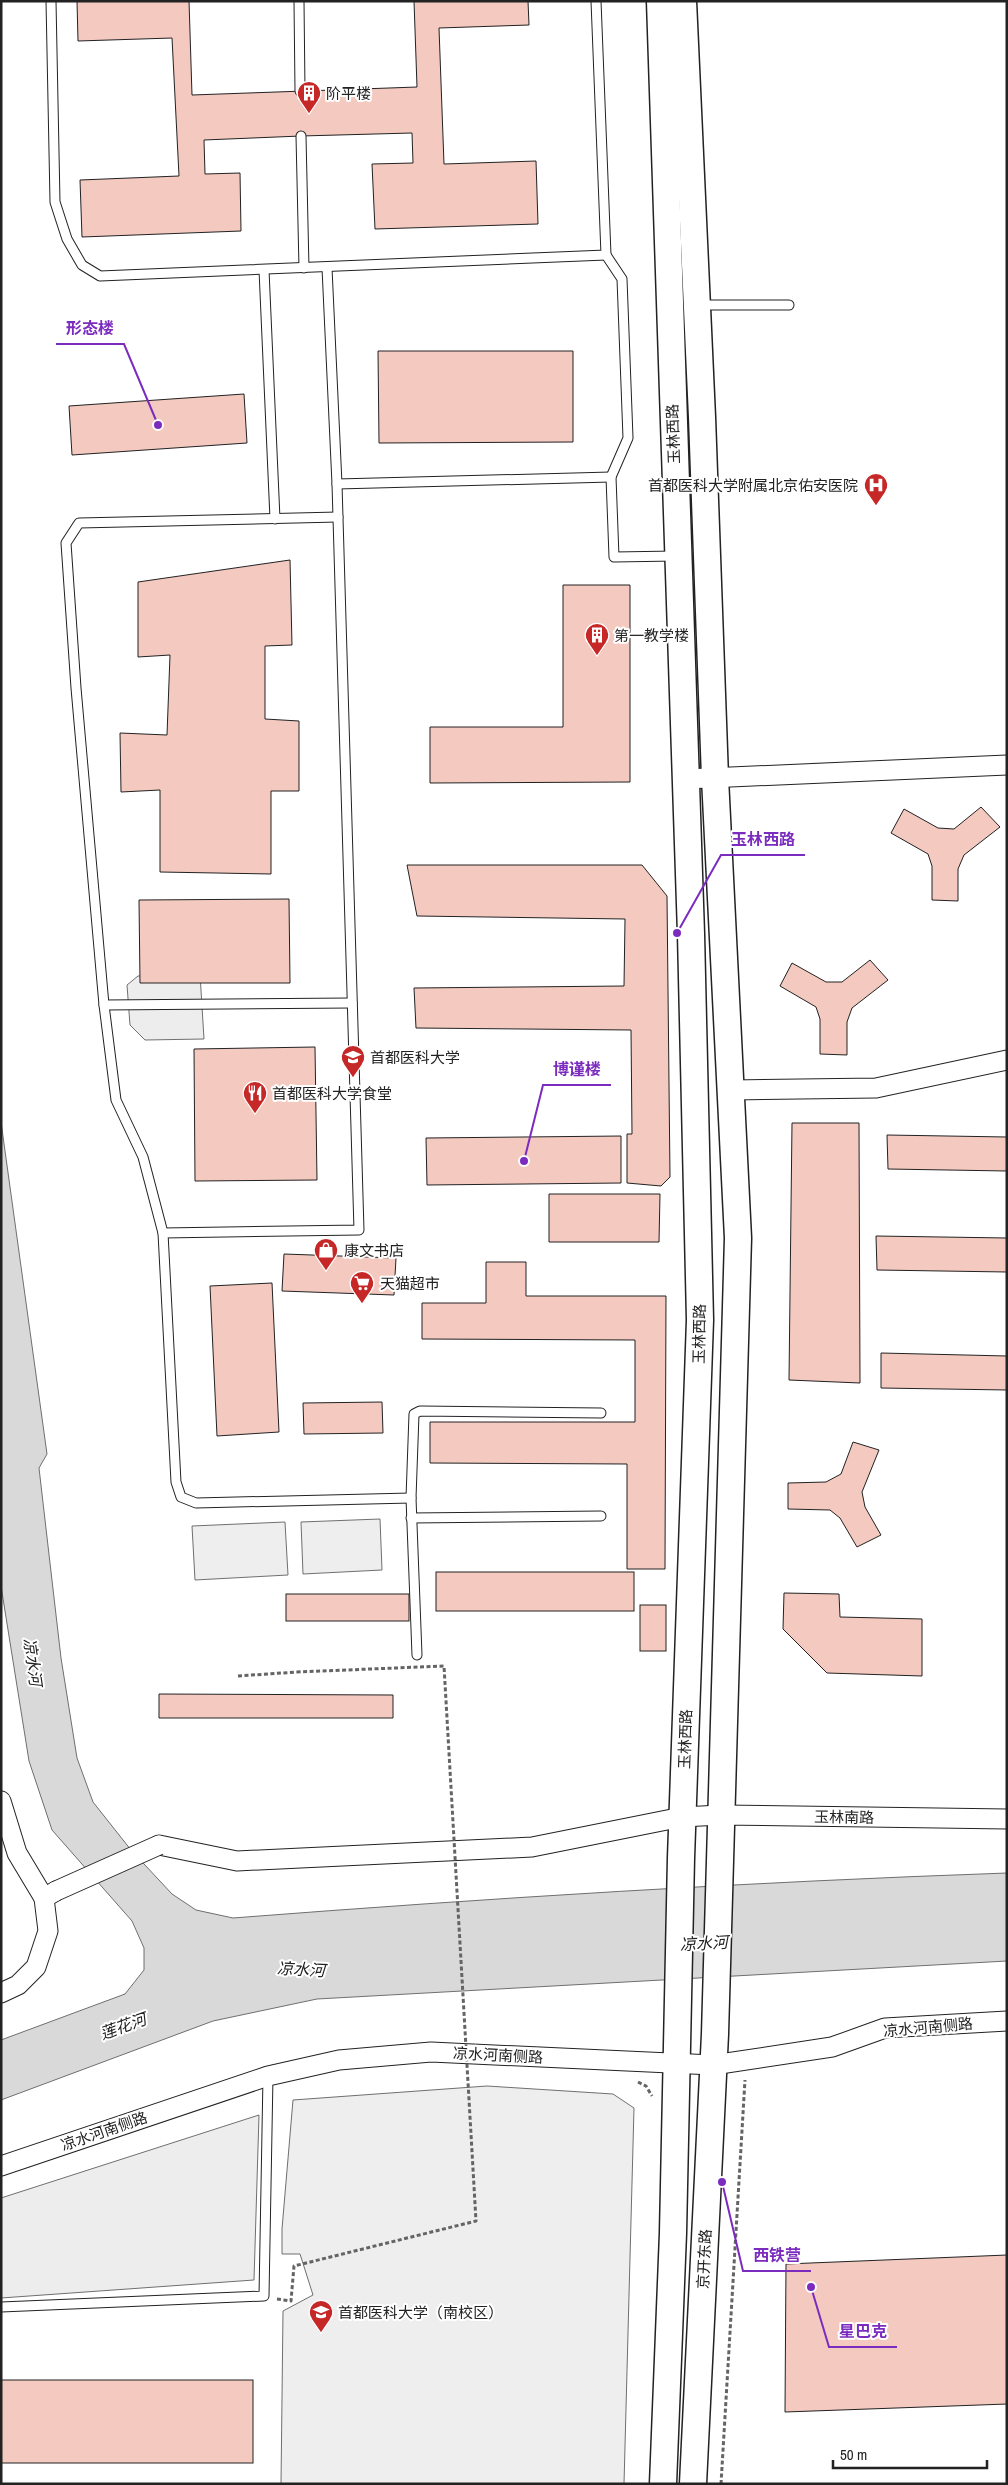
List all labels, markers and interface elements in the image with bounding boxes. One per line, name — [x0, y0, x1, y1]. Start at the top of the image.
building icon: 阶平楼 — [296, 80, 322, 114]
place label: 阶平楼 — [326, 83, 371, 104]
callout: 形态楼 — [56, 313, 124, 344]
text: 形态楼 — [66, 317, 114, 339]
street label: 玉林西路 — [661, 404, 685, 464]
hospital icon: 首都医科大学附属北京佑安医院 — [863, 472, 889, 506]
place label: 首都医科大学附属北京佑安医院 — [648, 475, 858, 496]
building icon: 第一教学楼 — [584, 622, 610, 656]
place label: 第一教学楼 — [614, 625, 689, 646]
callout: 玉林西路 — [721, 824, 805, 855]
text: 玉林西路 — [731, 828, 795, 850]
school or university icon: 首都医科大学 — [340, 1044, 366, 1078]
place label: 首都医科大学 — [370, 1047, 460, 1068]
callout: 博谨楼 — [543, 1054, 611, 1085]
text: 博谨楼 — [553, 1058, 601, 1080]
restaurant icon: 首都医科大学食堂 — [242, 1080, 268, 1114]
place label: 首都医科大学食堂 — [272, 1083, 392, 1104]
shop icon: 康文书店 — [313, 1237, 339, 1271]
place label: 康文书店 — [344, 1240, 404, 1261]
supermarket icon: 天猫超市 — [349, 1270, 375, 1304]
place label: 天猫超市 — [380, 1273, 440, 1294]
street label: 玉林西路 — [688, 1304, 710, 1364]
water label: 凉水河 — [19, 1637, 48, 1690]
street label: 玉林西路 — [673, 1709, 697, 1769]
street label: 玉林南路 — [814, 1806, 874, 1828]
water label: 凉水河 — [679, 1931, 732, 1955]
water label: 凉水河 — [276, 1957, 329, 1981]
water label: 莲花河 — [97, 2006, 152, 2045]
street label: 凉水河南侧路 — [882, 2013, 974, 2041]
street label: 凉水河南侧路 — [453, 2042, 543, 2068]
street label: 凉水河南侧路 — [58, 2106, 150, 2156]
street label: 京开东路 — [692, 2228, 716, 2290]
callout: 西铁营 — [743, 2240, 811, 2271]
text: 西铁营 — [753, 2244, 801, 2266]
school or university icon: 首都医科大学（南校区） — [308, 2299, 334, 2333]
place label: 首都医科大学（南校区） — [338, 2302, 503, 2323]
callout: 星巴克 — [829, 2316, 897, 2347]
text: 星巴克 — [839, 2320, 887, 2342]
scale bar — [833, 2438, 987, 2470]
text: 50 m — [840, 2444, 867, 2465]

